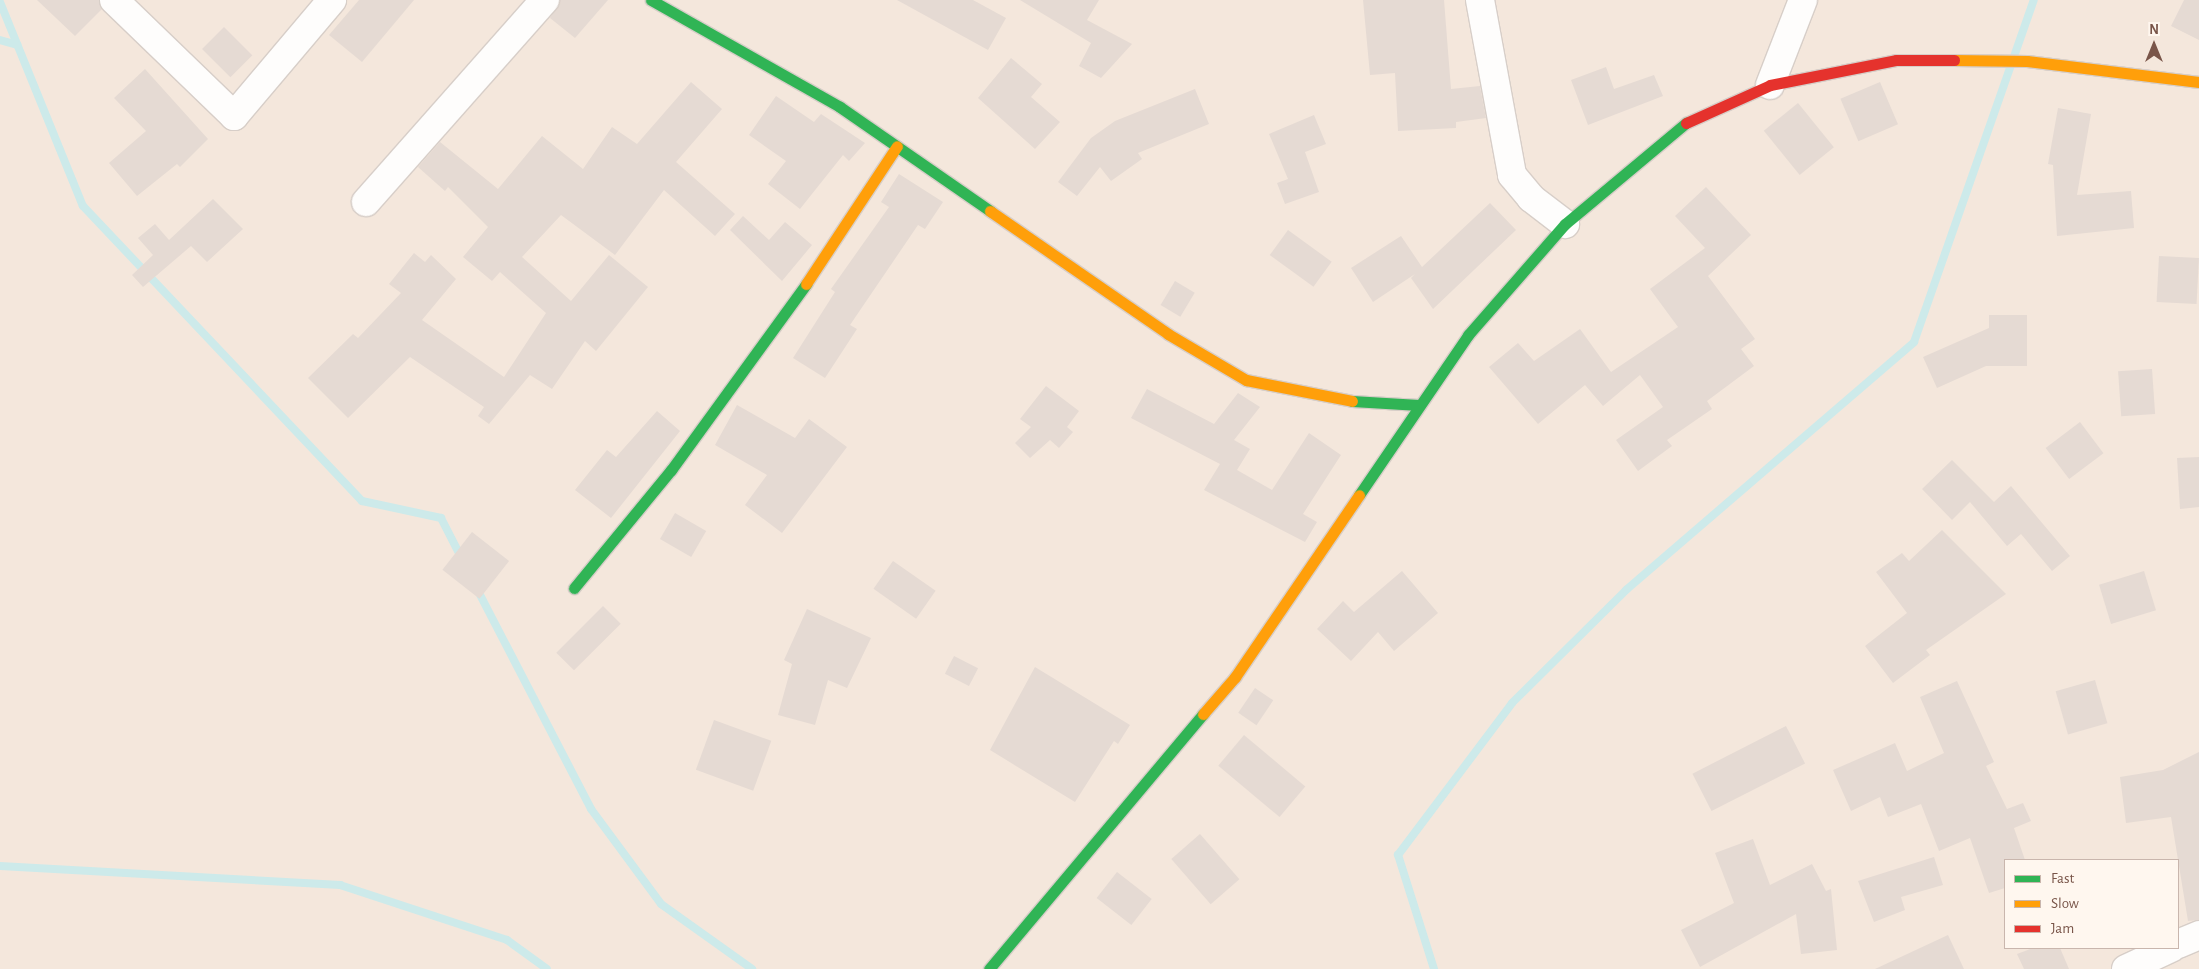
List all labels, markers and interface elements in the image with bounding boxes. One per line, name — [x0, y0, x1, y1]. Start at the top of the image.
north arrow — [2129, 20, 2179, 70]
text: N — [2149, 23, 2159, 37]
legend — [2004, 859, 2179, 949]
text: Fast — [2051, 871, 2074, 886]
text: Slow — [2051, 896, 2079, 911]
text: Jam — [2051, 921, 2074, 936]

